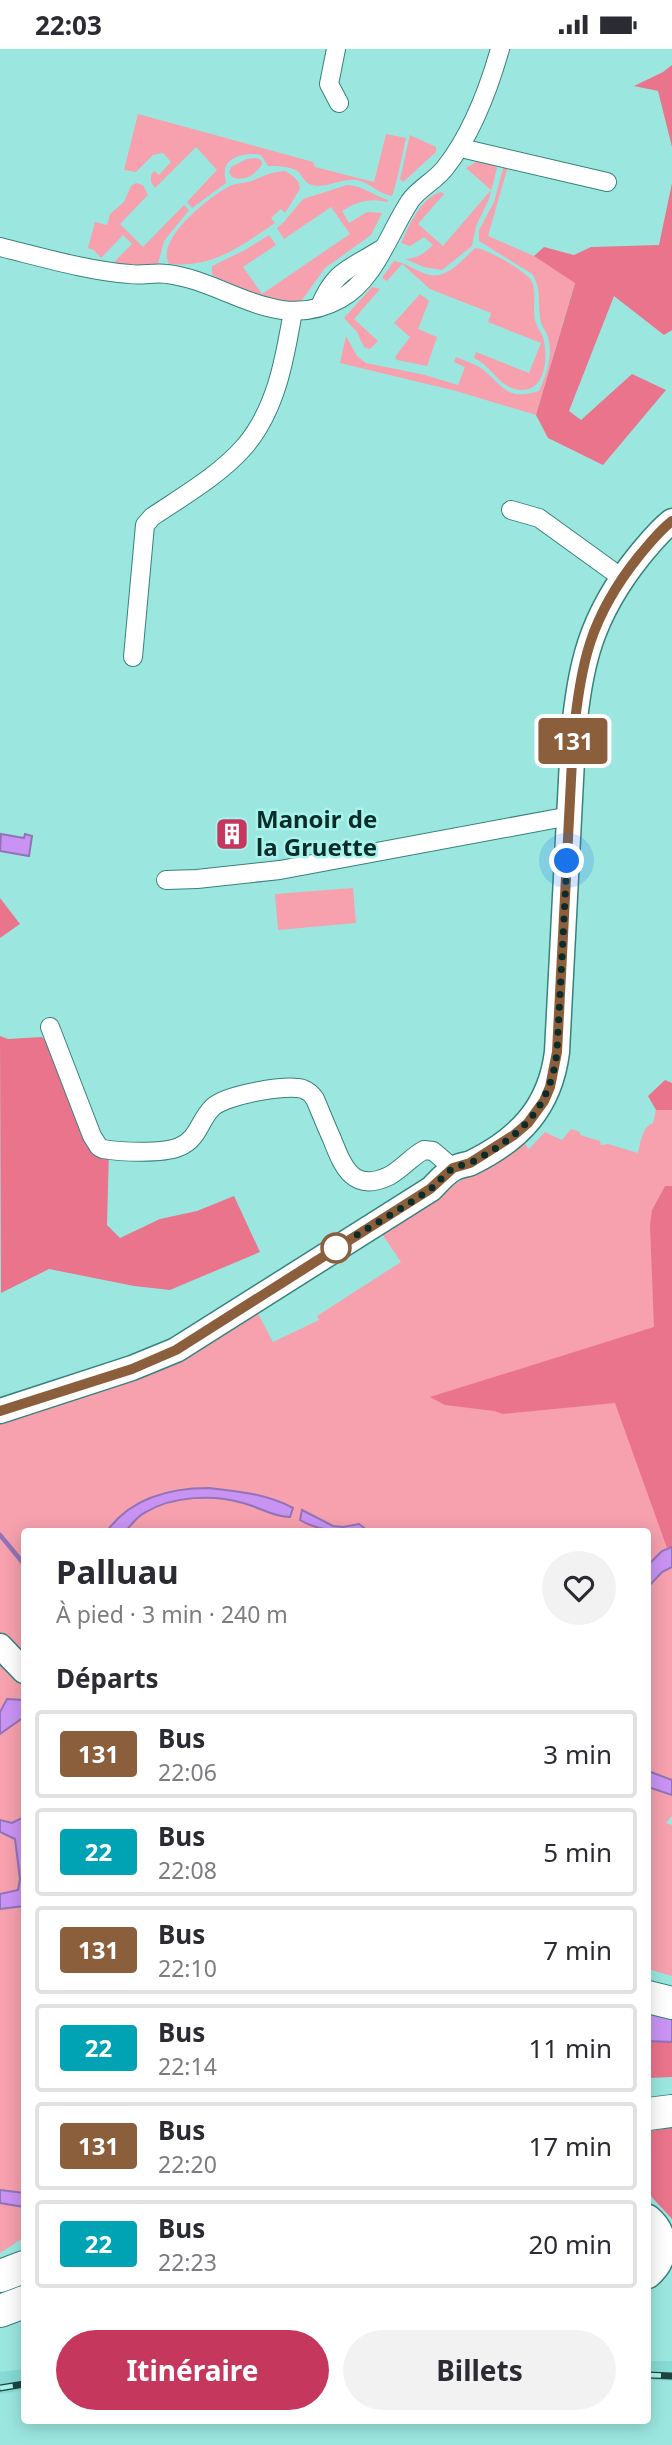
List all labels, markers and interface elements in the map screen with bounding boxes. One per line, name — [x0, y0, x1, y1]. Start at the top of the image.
text: 22:03 — [35, 7, 102, 43]
line badge: 131 — [533, 718, 613, 764]
text: 131 — [552, 724, 594, 757]
place label: Manoir de la Gruette — [256, 802, 377, 863]
building icon: Manoir de la Gruette — [213, 815, 251, 853]
your location — [549, 843, 584, 878]
unlabelled marker — [321, 1233, 351, 1263]
text: Palluau — [56, 1549, 179, 1594]
button: heart — [542, 1551, 616, 1625]
text: À pied · 3 min · 240 m — [56, 1598, 288, 1630]
text: Départs — [56, 1660, 159, 1696]
text: Bus — [158, 1720, 205, 1756]
text: 3 min — [543, 1736, 612, 1772]
text: 131 — [78, 1737, 119, 1770]
text: 22:06 — [158, 1756, 217, 1788]
text: Bus — [158, 1818, 205, 1854]
text: 5 min — [543, 1834, 612, 1870]
text: 22 — [85, 1835, 112, 1868]
text: 22:08 — [158, 1854, 217, 1886]
text: Bus — [158, 1916, 205, 1952]
text: 7 min — [543, 1932, 612, 1968]
text: 131 — [78, 1933, 119, 1966]
text: 22:10 — [158, 1952, 217, 1984]
text: Bus — [158, 2014, 205, 2050]
text: 11 min — [528, 2030, 612, 2066]
text: 22 — [85, 2031, 112, 2064]
text: 22:14 — [158, 2050, 217, 2082]
text: Bus — [158, 2112, 205, 2148]
text: 17 min — [528, 2128, 612, 2164]
text: 131 — [78, 2129, 119, 2162]
text: 22:20 — [158, 2148, 217, 2180]
text: Bus — [158, 2210, 205, 2246]
text: 20 min — [528, 2226, 612, 2262]
text: 22 — [85, 2227, 112, 2260]
text: 22:23 — [158, 2246, 217, 2278]
button: Itinéraire — [56, 2330, 329, 2410]
button: Billets — [343, 2330, 616, 2410]

